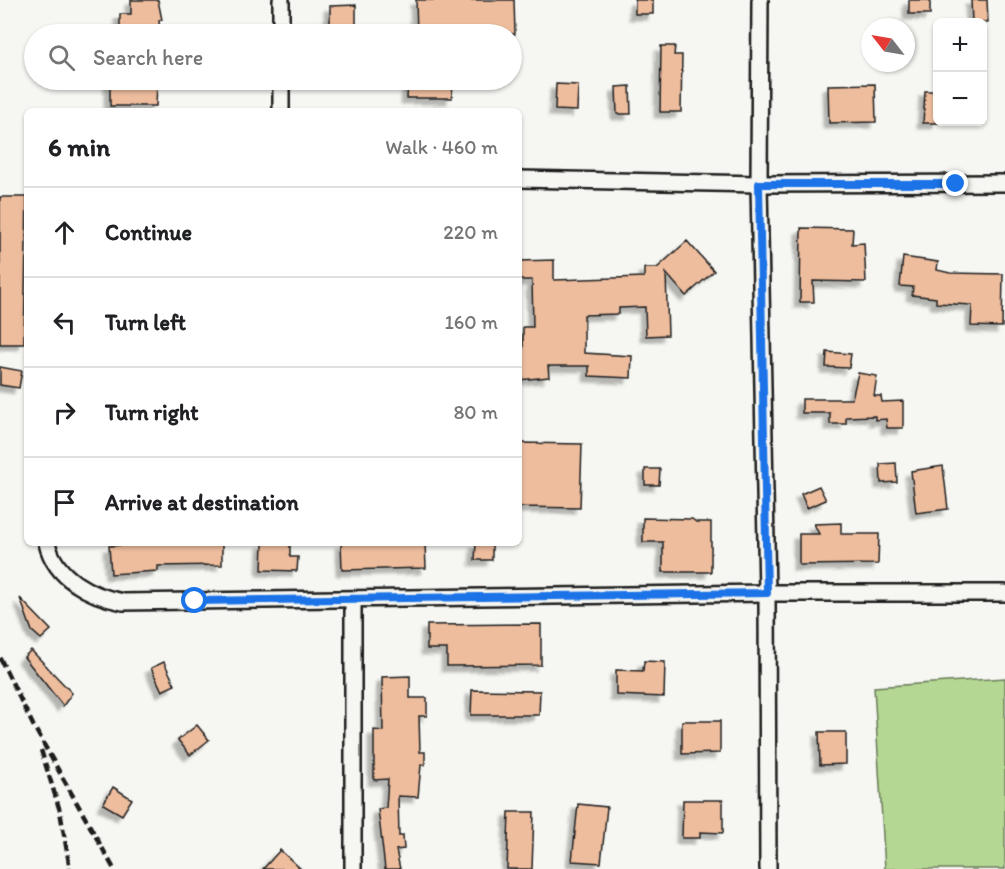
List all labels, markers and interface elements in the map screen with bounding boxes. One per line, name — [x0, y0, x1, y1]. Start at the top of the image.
north arrow — [861, 18, 915, 72]
map controls — [933, 18, 987, 126]
button: + — [933, 18, 987, 72]
search box — [24, 24, 522, 90]
icon: search — [45, 41, 78, 74]
text: Search here — [93, 44, 203, 71]
button: − — [933, 72, 987, 126]
text: 6 min — [48, 131, 110, 163]
text: Walk · 460 m — [385, 135, 498, 159]
route end — [942, 170, 968, 196]
icon: ahead — [48, 216, 81, 249]
text: Continue — [105, 219, 192, 246]
text: 220 m — [443, 220, 498, 244]
icon: left — [48, 306, 81, 339]
text: Turn left — [105, 309, 186, 336]
text: 160 m — [445, 310, 498, 334]
icon: right — [48, 396, 81, 429]
text: Turn right — [105, 399, 199, 426]
text: 80 m — [453, 400, 498, 424]
icon: arrive — [48, 486, 81, 519]
text: Arrive at destination — [105, 489, 299, 516]
route start — [181, 587, 207, 613]

